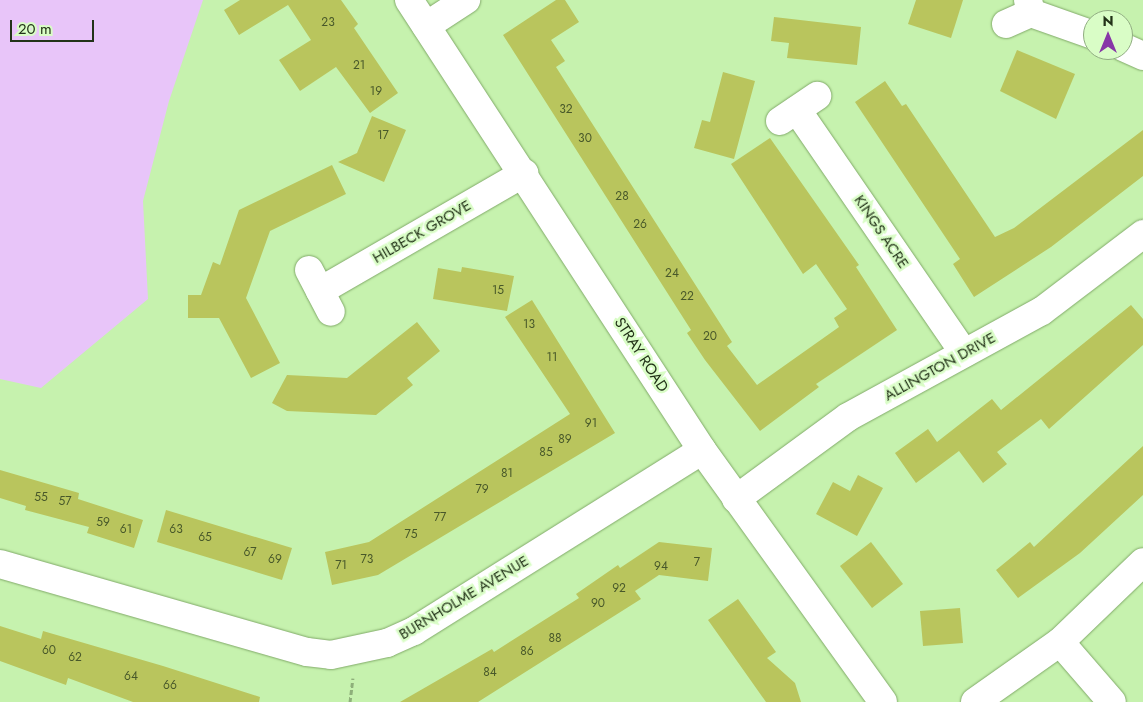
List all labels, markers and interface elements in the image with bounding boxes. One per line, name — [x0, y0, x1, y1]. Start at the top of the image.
scale bar — [12, 10, 96, 42]
north arrow — [1083, 10, 1133, 60]
text: N — [1102, 11, 1114, 31]
house number: 23 — [321, 16, 335, 30]
text: 20 m — [18, 18, 52, 40]
house number: 21 — [353, 59, 365, 73]
house number: 19 — [370, 85, 382, 99]
house number: 32 — [559, 103, 573, 117]
house number: 17 — [377, 129, 389, 143]
house number: 30 — [578, 132, 592, 146]
house number: 28 — [615, 190, 629, 204]
street label: KINGS ACRE — [850, 192, 912, 272]
street label: HILBECK GROVE — [370, 197, 474, 267]
house number: 26 — [633, 218, 647, 232]
house number: 24 — [665, 267, 679, 281]
house number: 15 — [492, 284, 504, 298]
house number: 22 — [680, 290, 694, 304]
street label: STRAY ROAD — [610, 314, 672, 396]
house number: 13 — [523, 318, 535, 332]
street label: ALLINGTON DRIVE — [881, 329, 999, 405]
house number: 20 — [703, 330, 717, 344]
house number: 11 — [547, 351, 557, 365]
house number: 91 — [585, 417, 597, 431]
house number: 89 — [558, 433, 572, 447]
house number: 85 — [539, 446, 553, 460]
house number: 81 — [501, 467, 513, 481]
house number: 79 — [475, 483, 489, 497]
house number: 55 — [34, 491, 48, 505]
house number: 57 — [58, 495, 72, 509]
house number: 77 — [434, 511, 446, 525]
house number: 59 — [96, 516, 110, 530]
house number: 61 — [120, 523, 132, 537]
house number: 63 — [169, 523, 183, 537]
house number: 75 — [404, 528, 418, 542]
house number: 65 — [198, 531, 212, 545]
house number: 67 — [243, 546, 257, 560]
street label: BURNHOLME AVENUE — [396, 552, 532, 644]
house number: 69 — [268, 553, 282, 567]
house number: 73 — [361, 553, 373, 567]
house number: 7 — [694, 556, 700, 570]
house number: 71 — [335, 559, 347, 573]
house number: 94 — [654, 560, 668, 574]
house number: 92 — [612, 582, 626, 596]
house number: 90 — [591, 597, 605, 611]
house number: 88 — [548, 632, 562, 646]
house number: 60 — [42, 644, 56, 658]
house number: 86 — [520, 645, 534, 659]
house number: 62 — [68, 651, 82, 665]
house number: 84 — [483, 666, 497, 680]
house number: 64 — [124, 670, 138, 684]
house number: 66 — [163, 679, 177, 693]

